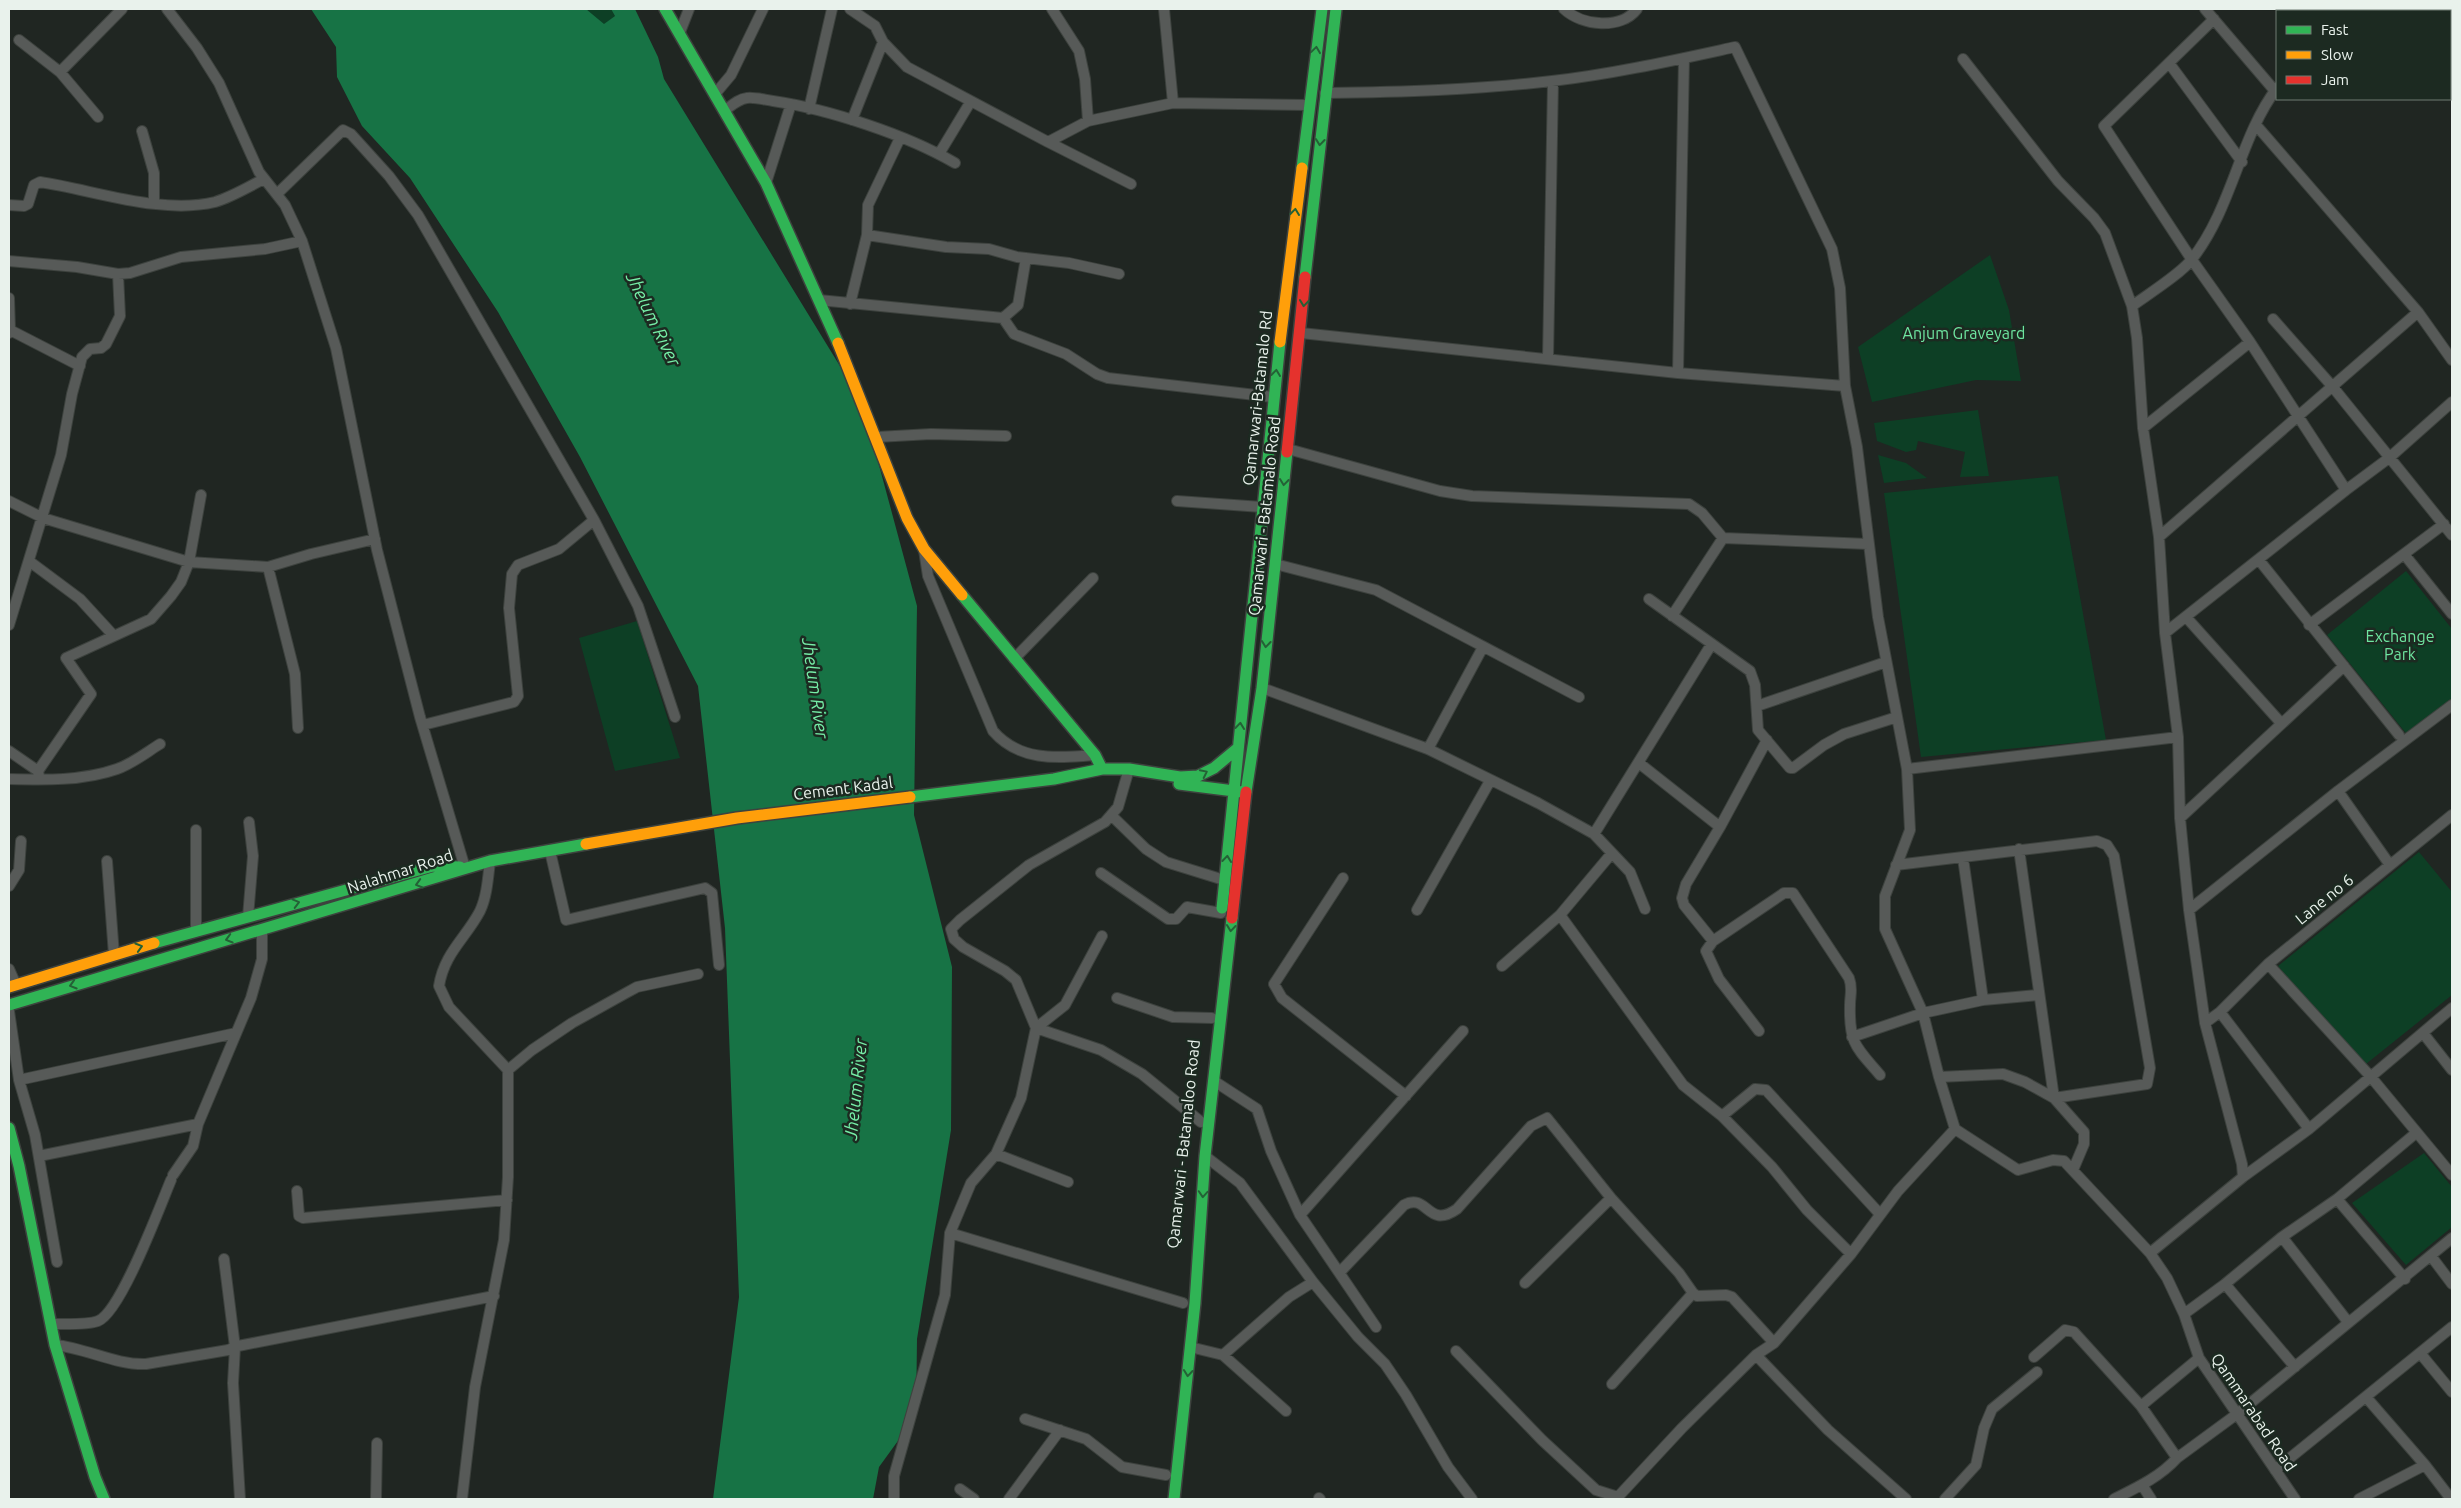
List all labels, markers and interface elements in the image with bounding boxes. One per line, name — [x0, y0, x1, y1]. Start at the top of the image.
legend — [2276, 10, 2451, 100]
text: Fast — [2321, 21, 2349, 38]
one-way arrow — [1310, 46, 1321, 54]
text: Slow — [2321, 46, 2354, 63]
text: Jam — [2321, 71, 2349, 88]
one-way arrow — [1315, 138, 1326, 146]
one-way arrow — [1289, 207, 1300, 215]
water label: Jhelum River — [622, 268, 686, 370]
one-way arrow — [1299, 300, 1310, 308]
street label: Qamarwari-Batamalo Rd — [1239, 310, 1275, 486]
park label: Anjum Graveyard — [1903, 324, 2025, 342]
one-way arrow — [1270, 369, 1281, 377]
street label: Qamarwari - Batamalo Road — [1245, 415, 1283, 617]
one-way arrow — [1279, 479, 1290, 487]
park label: Exchange Park — [2366, 627, 2435, 663]
water label: Jhelum River — [799, 635, 833, 741]
one-way arrow — [1261, 640, 1272, 648]
one-way arrow — [1234, 722, 1245, 730]
one-way arrow — [1199, 769, 1208, 779]
street label: Cement Kadal — [792, 773, 894, 803]
street label: Nalahmar Road — [345, 845, 455, 897]
one-way arrow — [1221, 854, 1232, 862]
street label: Lane no 6 — [2291, 870, 2357, 928]
one-way arrow — [415, 878, 423, 888]
one-way arrow — [291, 899, 299, 909]
one-way arrow — [1226, 924, 1237, 932]
one-way arrow — [226, 934, 234, 944]
one-way arrow — [135, 943, 143, 953]
one-way arrow — [70, 979, 78, 989]
water label: Jhelum River — [840, 1036, 870, 1141]
street label: Qamarwari - Batamaloo Road — [1163, 1039, 1203, 1249]
one-way arrow — [1197, 1190, 1208, 1198]
street label: Qammarabad Road — [2208, 1350, 2300, 1474]
one-way arrow — [1182, 1370, 1193, 1378]

